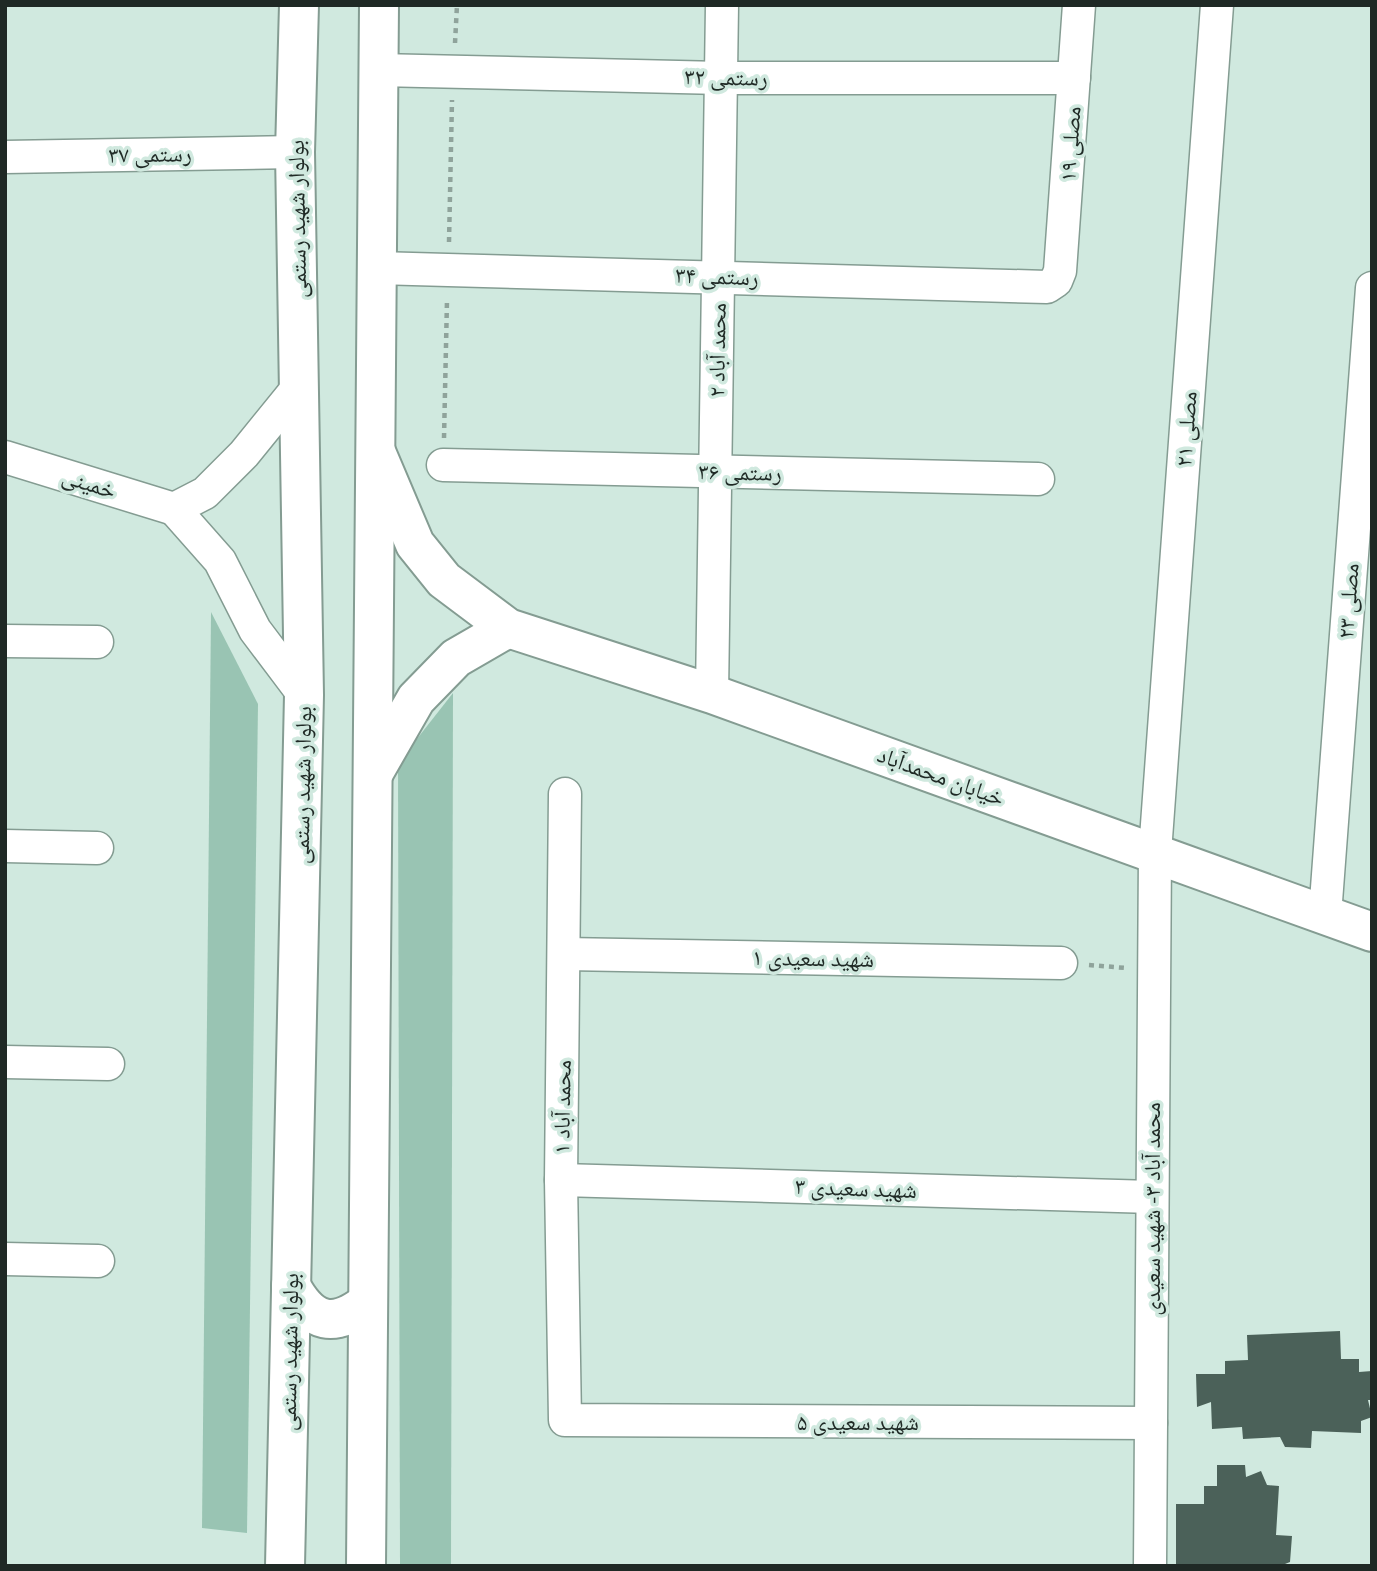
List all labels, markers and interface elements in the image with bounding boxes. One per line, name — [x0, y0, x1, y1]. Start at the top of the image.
street label: رستمی ۳۲ — [684, 62, 768, 92]
street label: مصلی ۱۹ — [1053, 105, 1087, 183]
street label: رستمی ۳۷ — [108, 139, 192, 169]
street label: بولوار شهید رستمی — [282, 140, 312, 298]
street label: رستمی ۳۴ — [675, 261, 759, 291]
street label: محمد آباد ۲ — [702, 303, 732, 397]
street label: مصلی ۲۱ — [1169, 390, 1203, 468]
street label: رستمی ۳۶ — [698, 457, 782, 487]
street label: خمینی — [59, 462, 119, 504]
street label: مصلی ۲۳ — [1331, 562, 1365, 640]
street label: بولوار شهید رستمی — [287, 706, 317, 864]
street label: خیابان محمدآباد — [874, 740, 1008, 812]
street label: شهید سعیدی ۱ — [752, 943, 874, 973]
street label: محمد آباد ۱ — [547, 1060, 577, 1154]
street label: محمد آباد ۳- شهید سعیدی — [1138, 1102, 1166, 1316]
street label: شهید سعیدی ۳ — [795, 1172, 917, 1204]
street label: بولوار شهید رستمی — [274, 1273, 304, 1431]
street label: شهید سعیدی ۵ — [797, 1408, 919, 1436]

